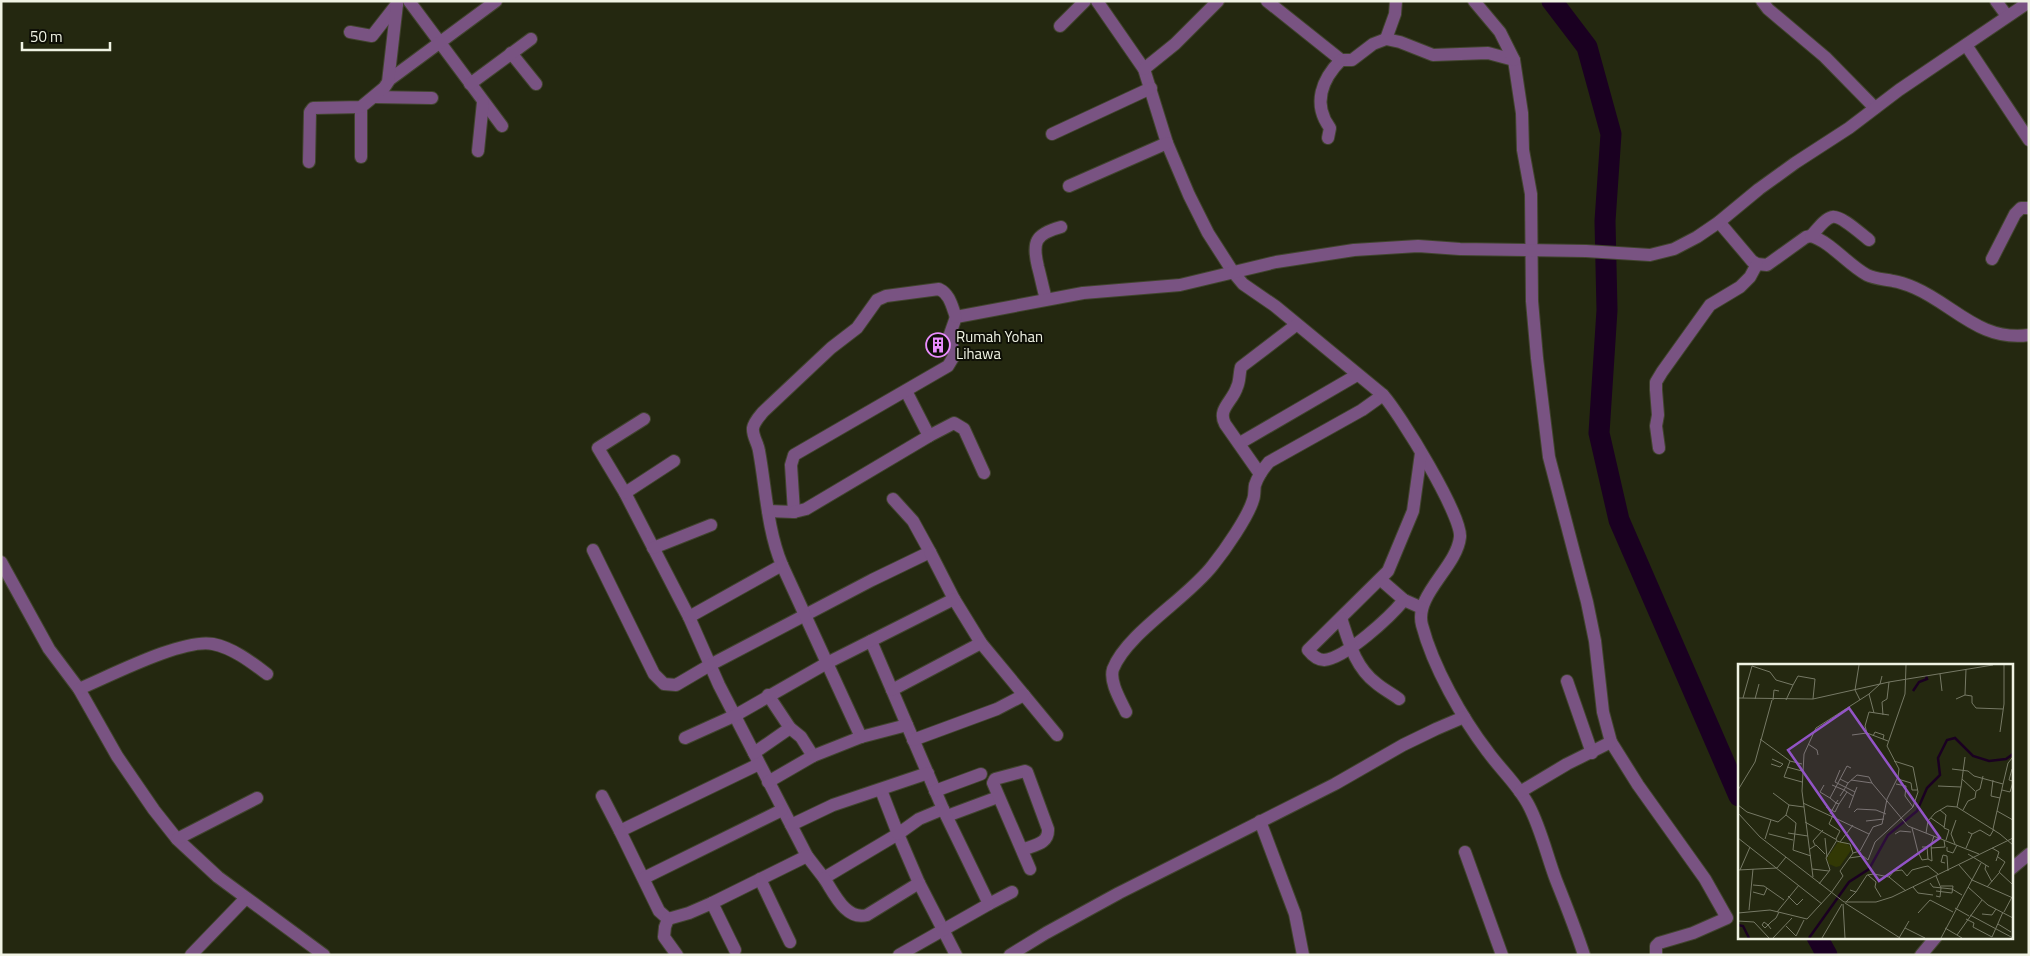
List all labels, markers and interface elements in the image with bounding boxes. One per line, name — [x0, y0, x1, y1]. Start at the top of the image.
scale bar — [22, 20, 110, 52]
text: 50 m — [30, 25, 63, 48]
place label: Rumah Yohan Lihawa — [956, 325, 1043, 365]
building icon: Rumah Yohan Lihawa — [925, 332, 951, 358]
inset map — [1738, 664, 2012, 938]

